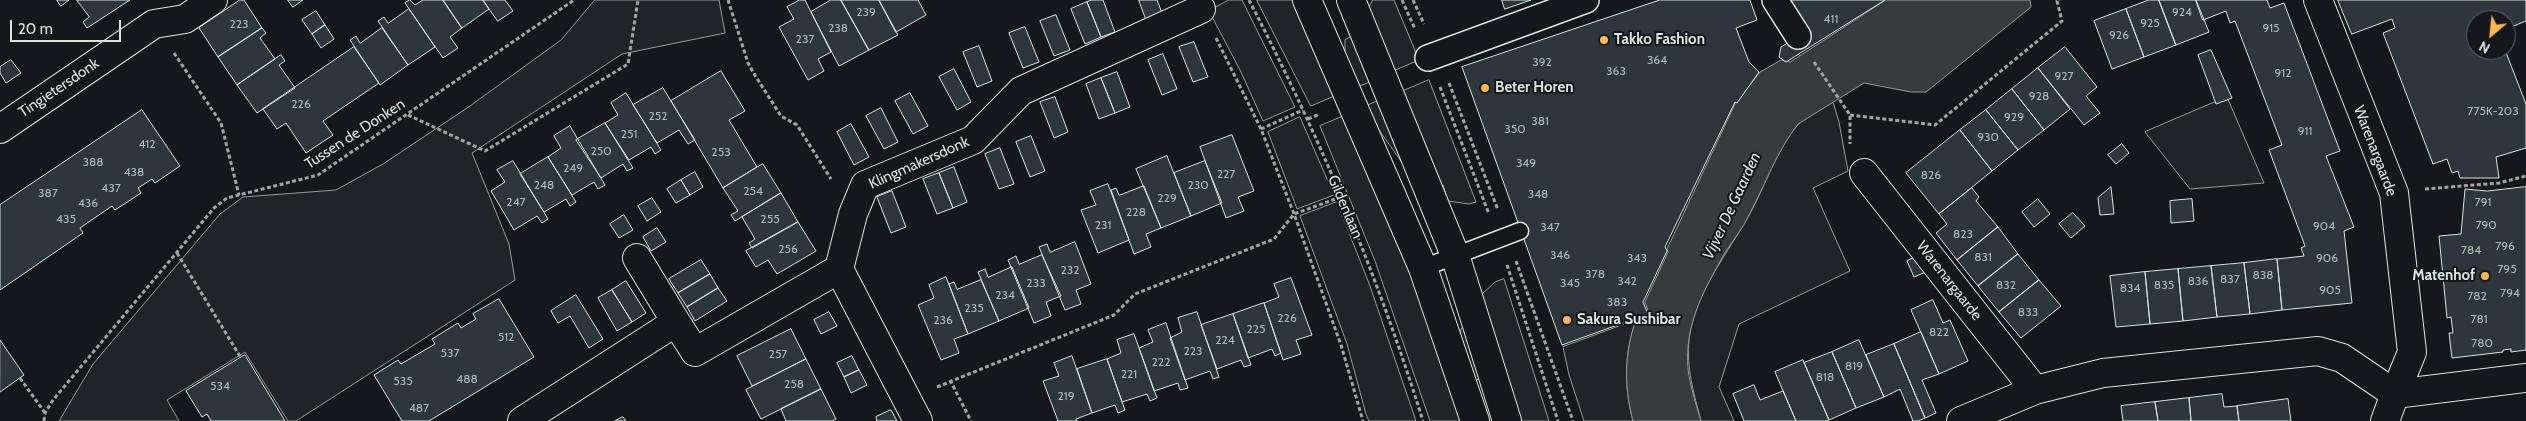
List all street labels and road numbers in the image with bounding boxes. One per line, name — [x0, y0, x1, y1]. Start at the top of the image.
street label: Tingietersdonk — [15, 54, 103, 122]
street label: Tussen de Donken — [302, 95, 408, 173]
street label: Warenargaarde — [2349, 103, 2401, 199]
street label: Klingmakersdonk — [866, 133, 972, 193]
street label: Gildenlaan — [1324, 172, 1366, 242]
street label: Warenargaarde — [1912, 238, 1986, 324]

